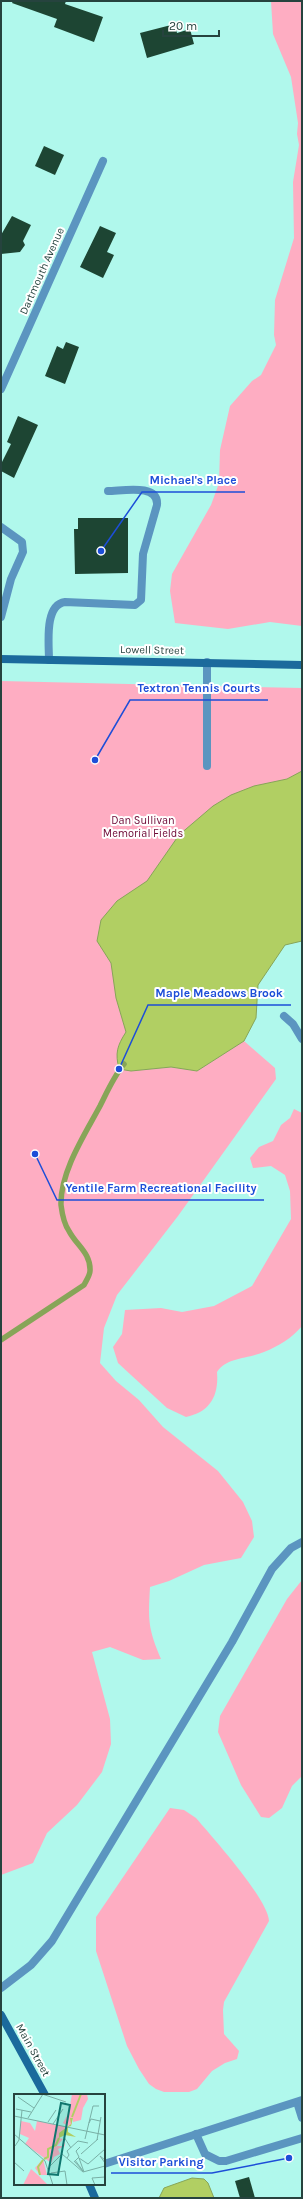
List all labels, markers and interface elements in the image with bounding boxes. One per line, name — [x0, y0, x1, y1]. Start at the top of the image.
scale bar — [163, 12, 219, 38]
text: 20 m — [169, 19, 197, 33]
street label: Dartmouth Avenue — [17, 225, 67, 317]
callout: Michael's Place — [142, 468, 245, 492]
text: Michael's Place — [149, 473, 237, 487]
street label: Lowell Street — [120, 643, 184, 657]
callout: Textron Tennis Courts — [130, 676, 268, 700]
text: Textron Tennis Courts — [138, 681, 260, 695]
park label: Dan Sullivan Memorial Fields — [103, 814, 183, 840]
callout: Maple Meadows Brook — [148, 981, 291, 1005]
text: Maple Meadows Brook — [155, 986, 283, 1000]
callout: Yentile Farm Recreational Facility — [57, 1176, 264, 1200]
text: Yentile Farm Recreational Facility — [65, 1181, 257, 1195]
street label: Main Street — [13, 2021, 53, 2079]
inset map — [14, 2094, 105, 2185]
callout: Visitor Parking — [111, 2149, 212, 2173]
text: Visitor Parking — [119, 2155, 203, 2169]

